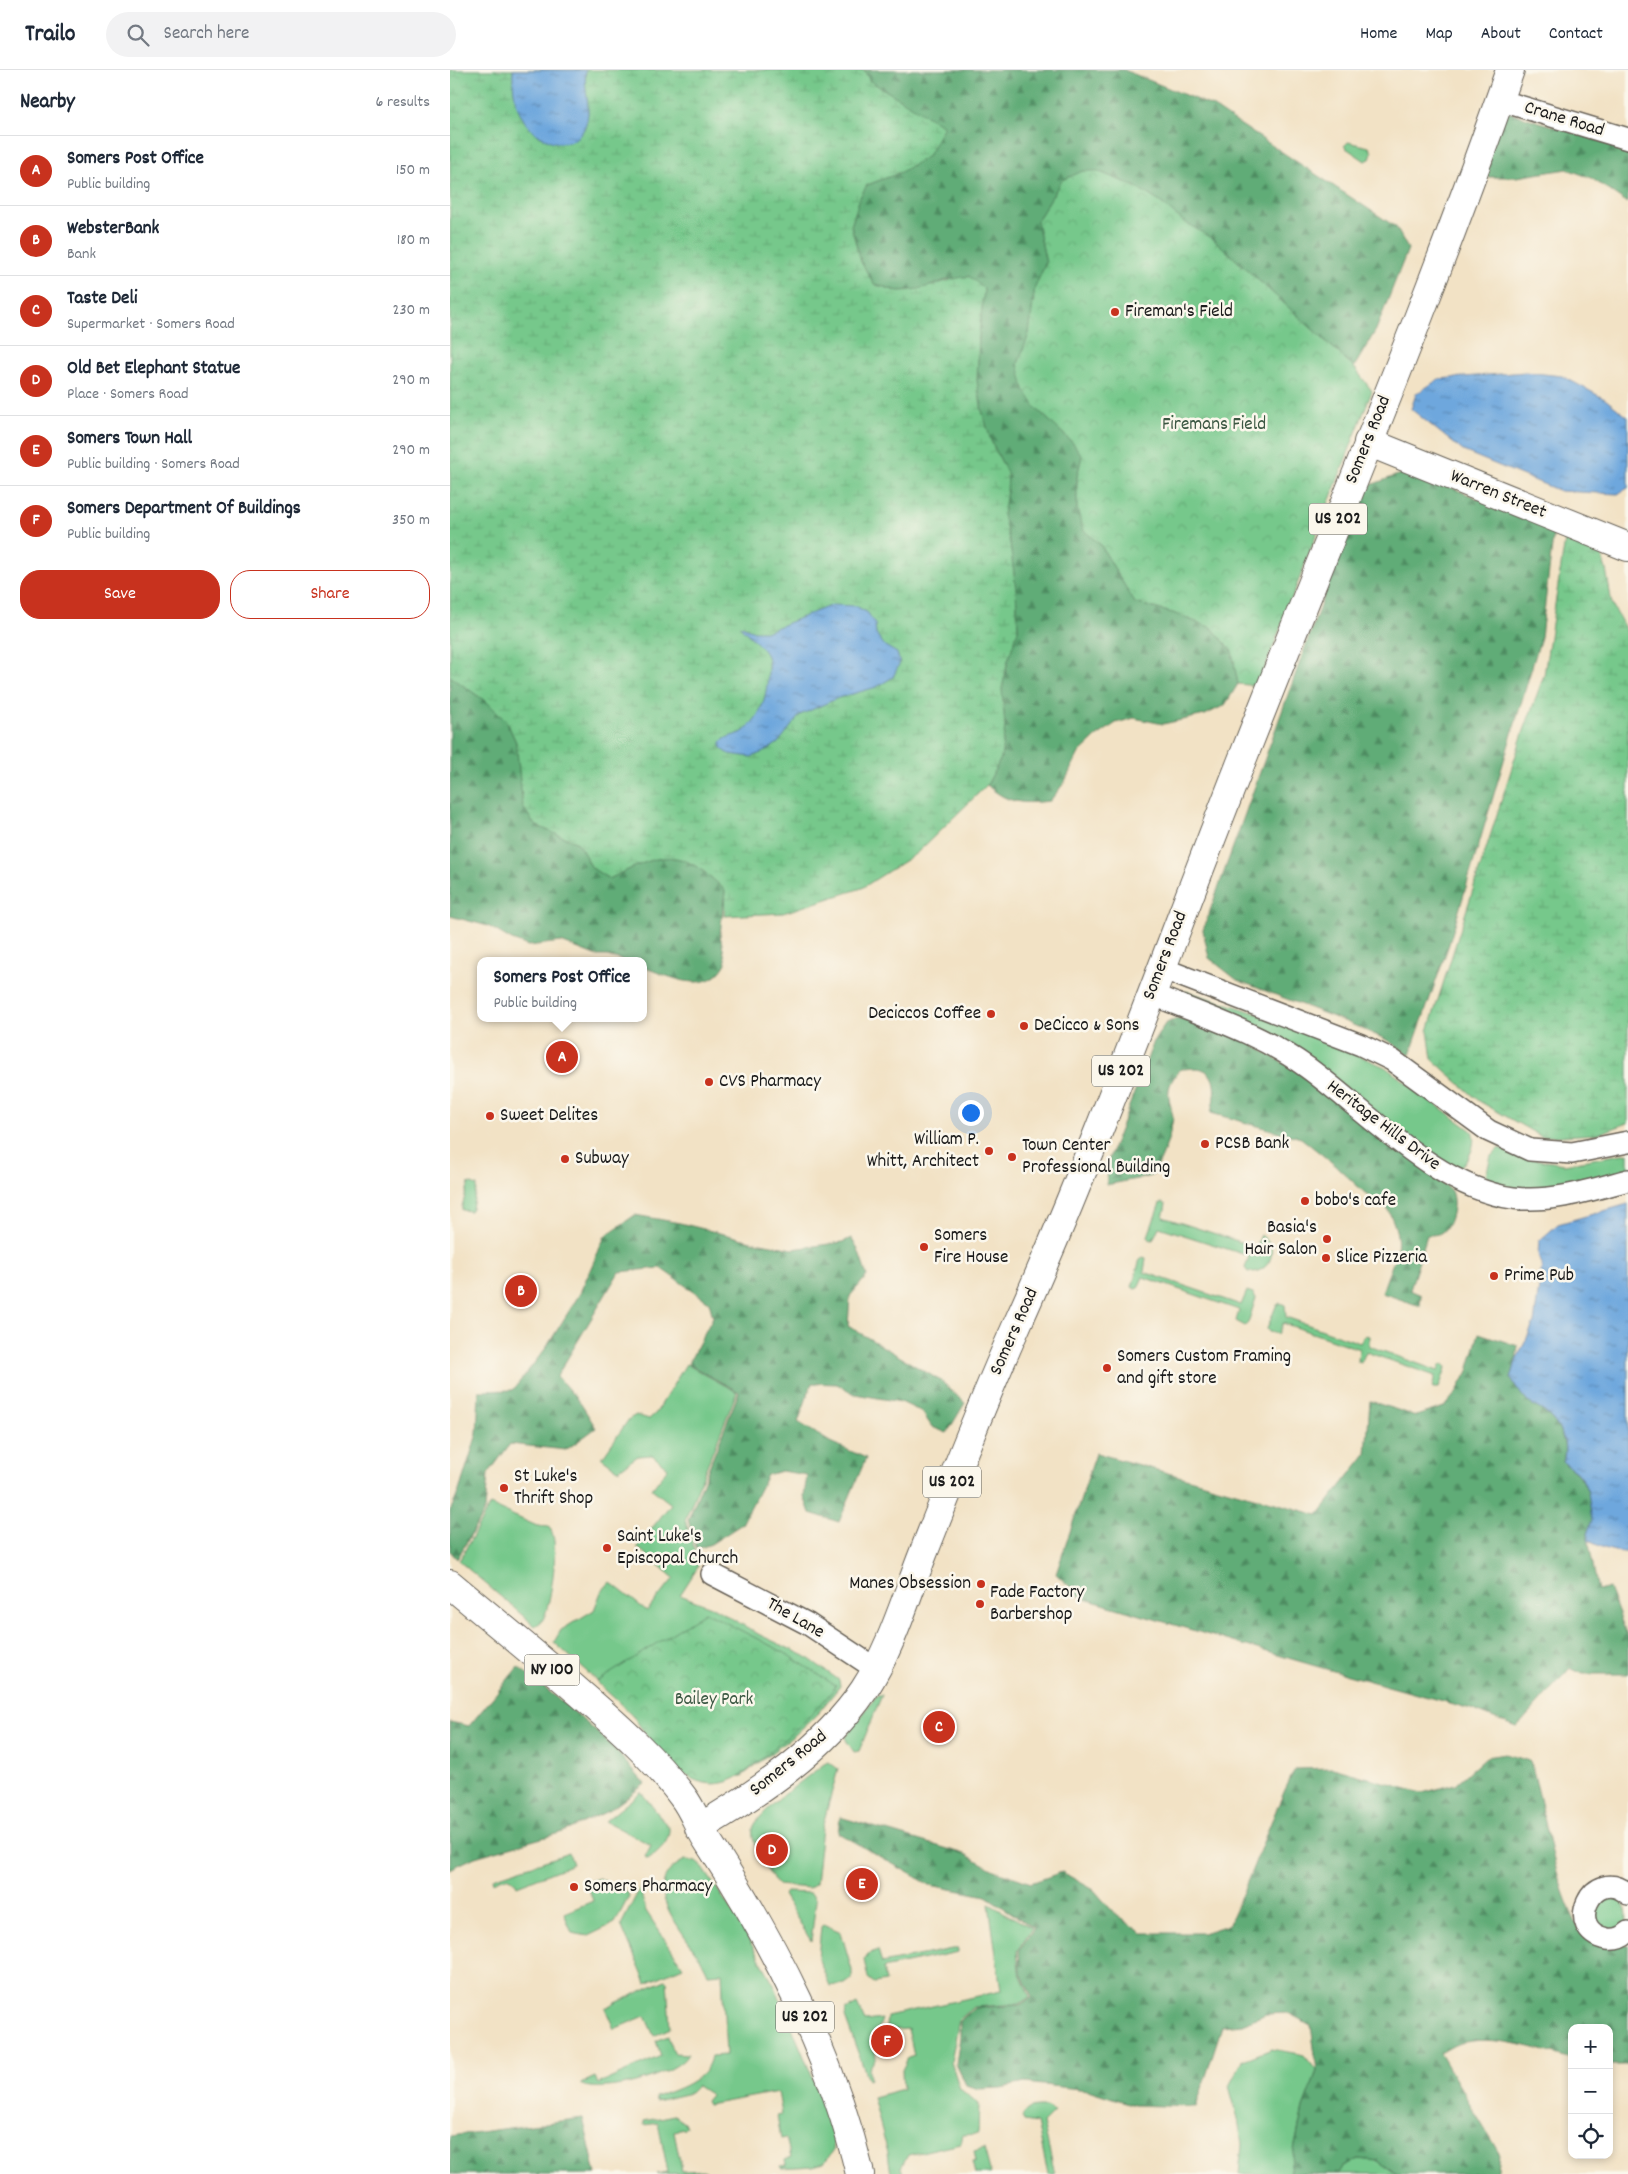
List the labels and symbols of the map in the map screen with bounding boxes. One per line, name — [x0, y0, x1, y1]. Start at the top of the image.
street label: Crane Road — [1521, 95, 1607, 145]
place label: Fireman's Field — [1125, 299, 1233, 326]
marker: Fireman's Field — [1109, 306, 1121, 318]
street label: Somers Road — [1339, 392, 1399, 488]
park label: Firemans Field — [1162, 412, 1266, 439]
street label: Warren Street — [1446, 463, 1550, 527]
road number: US 202 — [1309, 504, 1367, 534]
street label: Somers Road — [1137, 908, 1195, 1004]
place label: Deciccos Coffee — [868, 1001, 981, 1028]
marker: Deciccos Coffee — [985, 1008, 997, 1020]
place label: DeCicco & Sons — [1034, 1013, 1139, 1040]
marker: DeCicco & Sons — [1018, 1020, 1030, 1032]
pin: A — [546, 1038, 578, 1076]
road number: US 202 — [1092, 1056, 1150, 1086]
place label: CVS Pharmacy — [719, 1069, 821, 1096]
street label: Heritage Hills Drive — [1320, 1074, 1446, 1178]
marker: CVS Pharmacy — [703, 1076, 715, 1088]
your location — [958, 1100, 984, 1126]
place label: Sweet Delites — [500, 1103, 598, 1130]
marker: Sweet Delites — [484, 1110, 496, 1122]
place label: William P. Whitt, Architect — [867, 1127, 979, 1176]
place label: PCSB Bank — [1215, 1131, 1289, 1158]
place label: Town Center Professional Building — [1022, 1133, 1170, 1182]
marker: PCSB Bank — [1199, 1138, 1211, 1150]
marker: William P. Whitt, Architect — [983, 1145, 995, 1157]
place label: Subway — [575, 1146, 629, 1173]
marker: Town Center Professional Building — [1006, 1151, 1018, 1163]
marker: Subway — [559, 1153, 571, 1165]
place label: bobo's cafe — [1315, 1188, 1396, 1215]
marker: bobo's cafe — [1299, 1195, 1311, 1207]
place label: Basia's Hair Salon — [1244, 1215, 1317, 1264]
place label: Somers Fire House — [934, 1223, 1008, 1272]
marker: Basia's Hair Salon — [1321, 1233, 1333, 1245]
marker: Somers Fire House — [918, 1241, 930, 1253]
place label: Slice Pizzeria — [1336, 1245, 1428, 1272]
marker: Slice Pizzeria — [1320, 1252, 1332, 1264]
place label: Prime Pub — [1504, 1263, 1574, 1290]
marker: Prime Pub — [1488, 1270, 1500, 1282]
pin: B — [505, 1272, 537, 1310]
street label: Somers Road — [984, 1284, 1046, 1380]
place label: Somers Custom Framing and gift store — [1117, 1344, 1291, 1393]
marker: Somers Custom Framing and gift store — [1101, 1362, 1113, 1374]
place label: St Luke's Thrift Shop — [514, 1464, 593, 1513]
road number: US 202 — [923, 1466, 981, 1498]
marker: St Luke's Thrift Shop — [498, 1482, 510, 1494]
place label: Saint Luke's Episcopal Church — [617, 1524, 738, 1573]
marker: Saint Luke's Episcopal Church — [601, 1542, 613, 1554]
place label: Manes Obsession — [849, 1571, 971, 1598]
marker: Manes Obsession — [975, 1578, 987, 1590]
place label: Fade Factory Barbershop — [990, 1580, 1085, 1629]
street label: The Lane — [761, 1592, 829, 1646]
marker: Fade Factory Barbershop — [974, 1598, 986, 1610]
road number: NY 100 — [524, 1654, 580, 1686]
park label: Bailey Park — [675, 1687, 754, 1714]
pin: C — [923, 1708, 955, 1746]
street label: Somers Road — [744, 1724, 834, 1804]
pin: D — [756, 1831, 788, 1869]
pin: E — [846, 1865, 878, 1903]
place label: Somers Pharmacy — [584, 1874, 713, 1901]
marker: Somers Pharmacy — [568, 1881, 580, 1893]
road number: US 202 — [776, 2001, 834, 2032]
pin: F — [871, 2022, 903, 2060]

